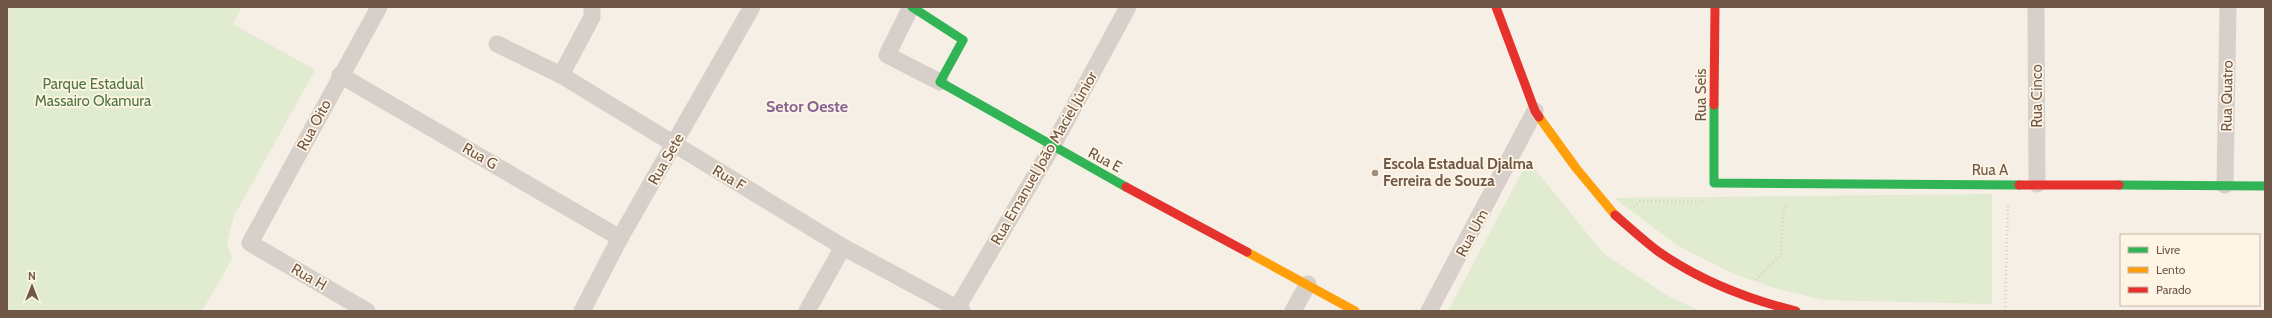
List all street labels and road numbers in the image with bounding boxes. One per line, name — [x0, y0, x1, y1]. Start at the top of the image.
street label: Rua Quatro — [2217, 60, 2237, 132]
street label: Rua Cinco — [2028, 64, 2046, 128]
street label: Rua Emanuel João Maciel Júnior — [987, 68, 1101, 248]
street label: Rua Seis — [1692, 68, 1710, 122]
street label: Rua Oito — [293, 96, 335, 154]
street label: Rua Sete — [644, 130, 688, 188]
street label: Rua G — [459, 139, 501, 173]
street label: Rua E — [1085, 144, 1125, 176]
street label: Rua F — [709, 161, 749, 195]
street label: Rua A — [1972, 161, 2009, 179]
street label: Rua Um — [1452, 206, 1492, 260]
street label: Rua H — [288, 260, 330, 294]

